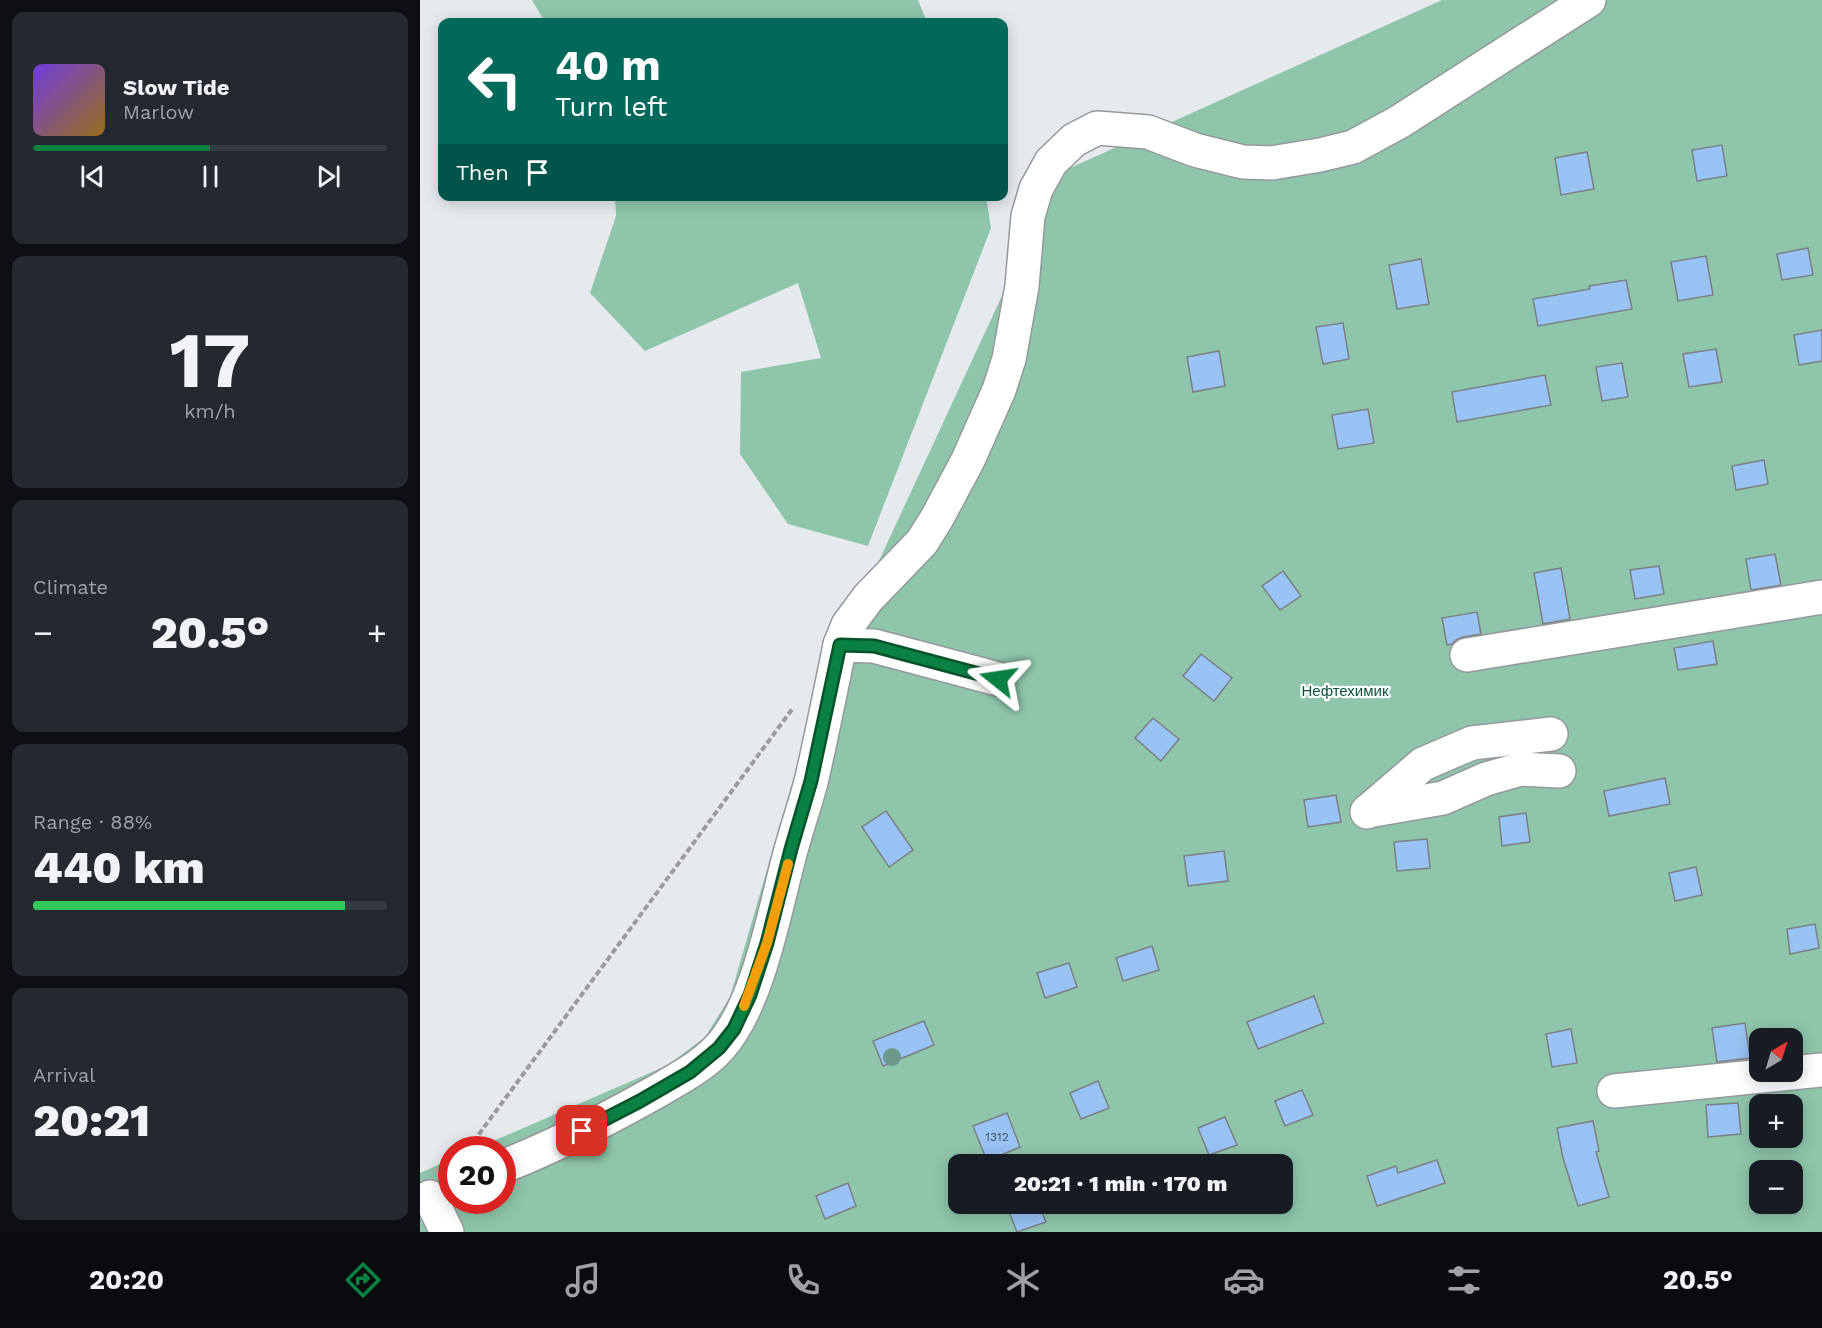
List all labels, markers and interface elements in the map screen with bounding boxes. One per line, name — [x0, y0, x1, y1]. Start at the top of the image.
text: 40 m — [555, 41, 661, 90]
icon: left — [456, 42, 534, 120]
text: Slow Tide — [123, 75, 230, 100]
text: Turn left — [555, 91, 667, 123]
text: Marlow — [123, 100, 194, 124]
icon: arrive — [521, 156, 554, 189]
icon: previous — [76, 160, 109, 193]
icon: pause — [194, 160, 227, 193]
icon: next — [312, 160, 345, 193]
text: Then — [456, 160, 509, 185]
text: 17 — [169, 314, 251, 406]
text: km/h — [184, 399, 236, 423]
text: Climate — [33, 575, 108, 599]
text: 20.5° — [151, 606, 269, 659]
text: − — [33, 613, 53, 652]
text: + — [367, 613, 387, 652]
position arrow — [966, 647, 1030, 711]
park label: Нефтехимик — [1301, 682, 1389, 700]
text: Range · 88% — [33, 810, 152, 834]
text: 440 km — [33, 841, 205, 894]
north arrow — [1749, 1028, 1803, 1082]
map controls — [1749, 1028, 1803, 1214]
text: Arrival — [33, 1063, 95, 1087]
text: 20:21 — [33, 1094, 150, 1147]
button: + — [1749, 1094, 1803, 1148]
pin — [556, 1105, 607, 1156]
icon: arrive — [565, 1114, 598, 1147]
house number: 1312 — [985, 1130, 1009, 1144]
speed limit sign: 20 — [438, 1136, 516, 1214]
button: − — [1749, 1160, 1803, 1214]
text: 20:21 · 1 min · 170 m — [1014, 1171, 1227, 1196]
icon: directions — [342, 1259, 384, 1301]
icon: music — [562, 1259, 604, 1301]
icon: phone — [782, 1259, 824, 1301]
icon: climate — [1002, 1259, 1044, 1301]
icon: car — [1223, 1259, 1265, 1301]
icon: filters — [1443, 1259, 1485, 1301]
text: 20:20 — [89, 1264, 164, 1296]
text: 20.5° — [1663, 1264, 1733, 1296]

